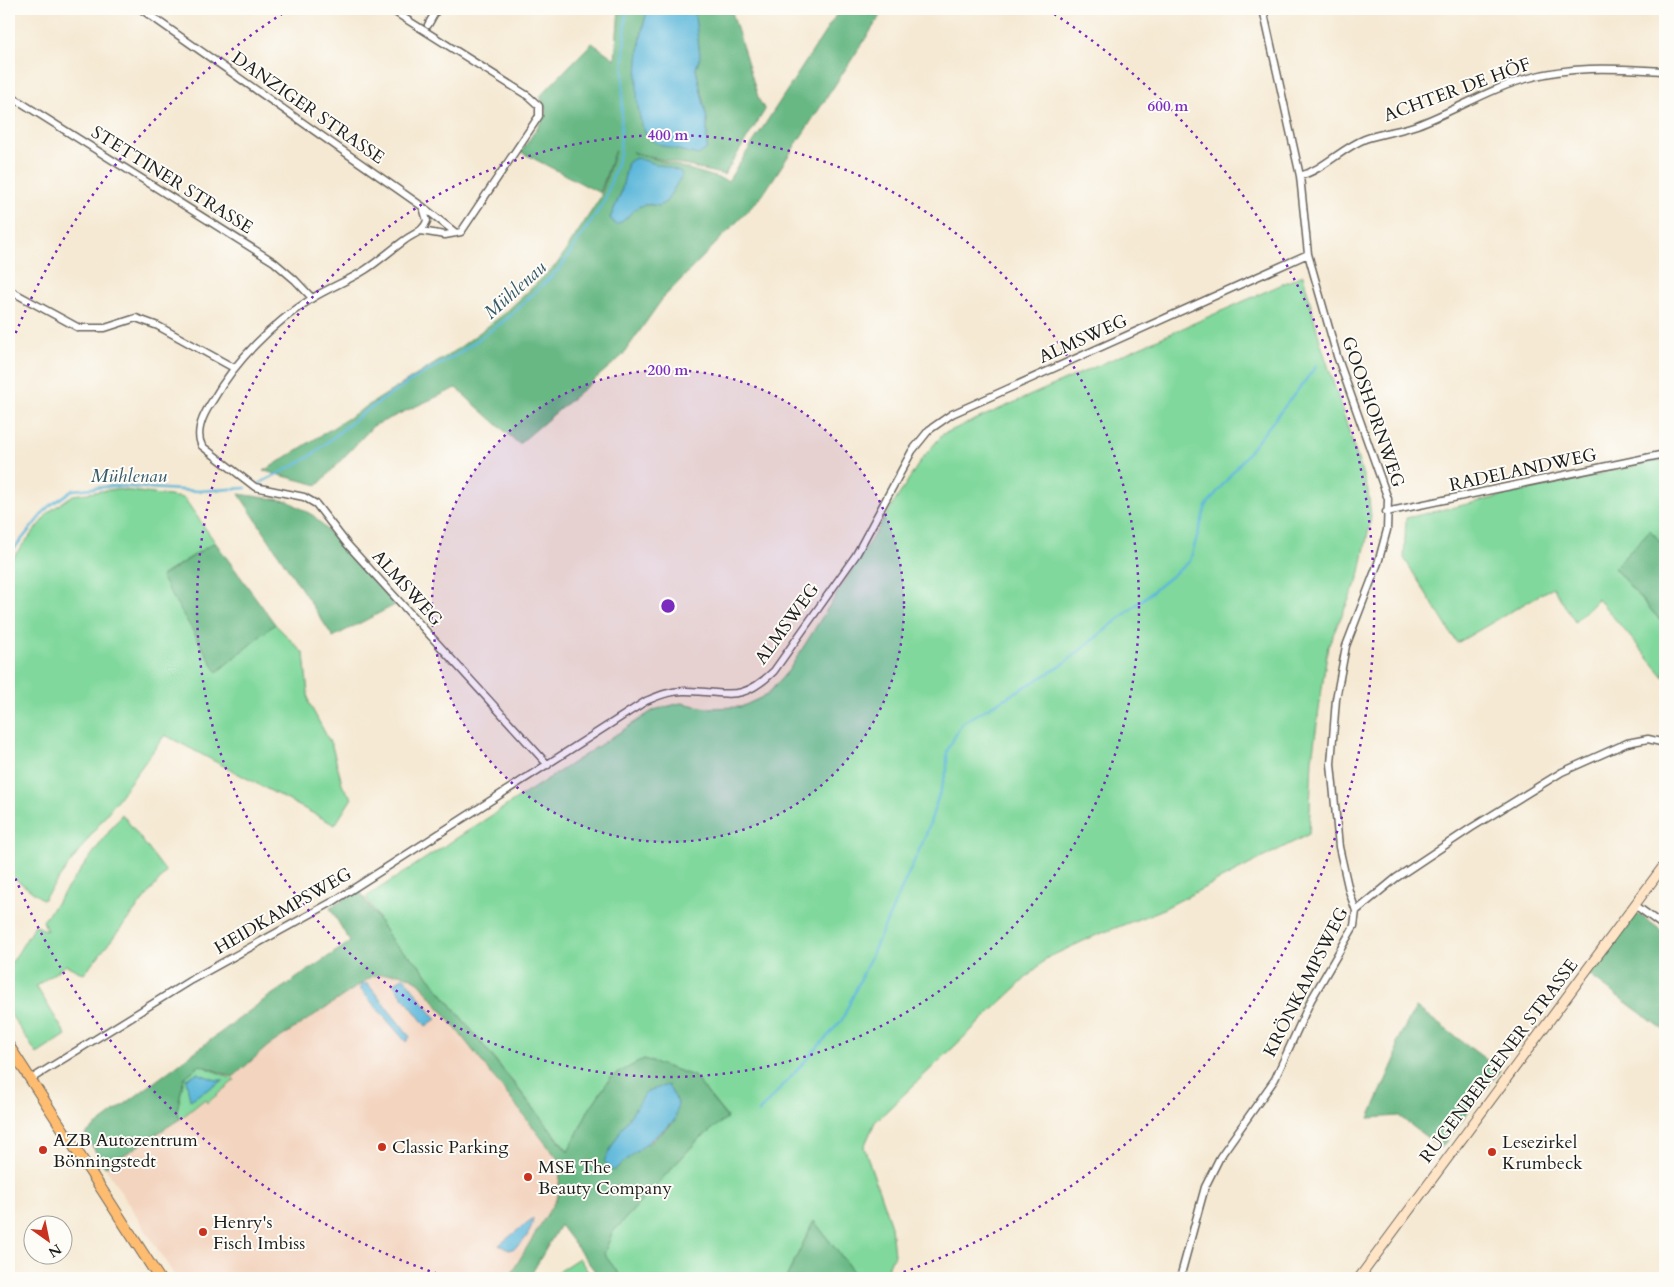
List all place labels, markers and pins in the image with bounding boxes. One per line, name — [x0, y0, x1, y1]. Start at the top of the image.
centre of rings — [659, 597, 677, 615]
place label: AZB Autozentrum Bönningstedt — [53, 1128, 198, 1174]
place label: Lesezirkel Krumbeck — [1502, 1130, 1583, 1176]
place label: Classic Parking — [392, 1135, 509, 1160]
marker: Classic Parking — [376, 1141, 388, 1153]
marker: AZB Autozentrum Bönningstedt — [37, 1144, 49, 1156]
marker: Lesezirkel Krumbeck — [1486, 1146, 1498, 1158]
place label: MSE The Beauty Company — [538, 1155, 672, 1201]
marker: MSE The Beauty Company — [522, 1171, 534, 1183]
place label: Henry's Fisch Imbiss — [213, 1210, 305, 1256]
marker: Henry's Fisch Imbiss — [197, 1226, 209, 1238]

